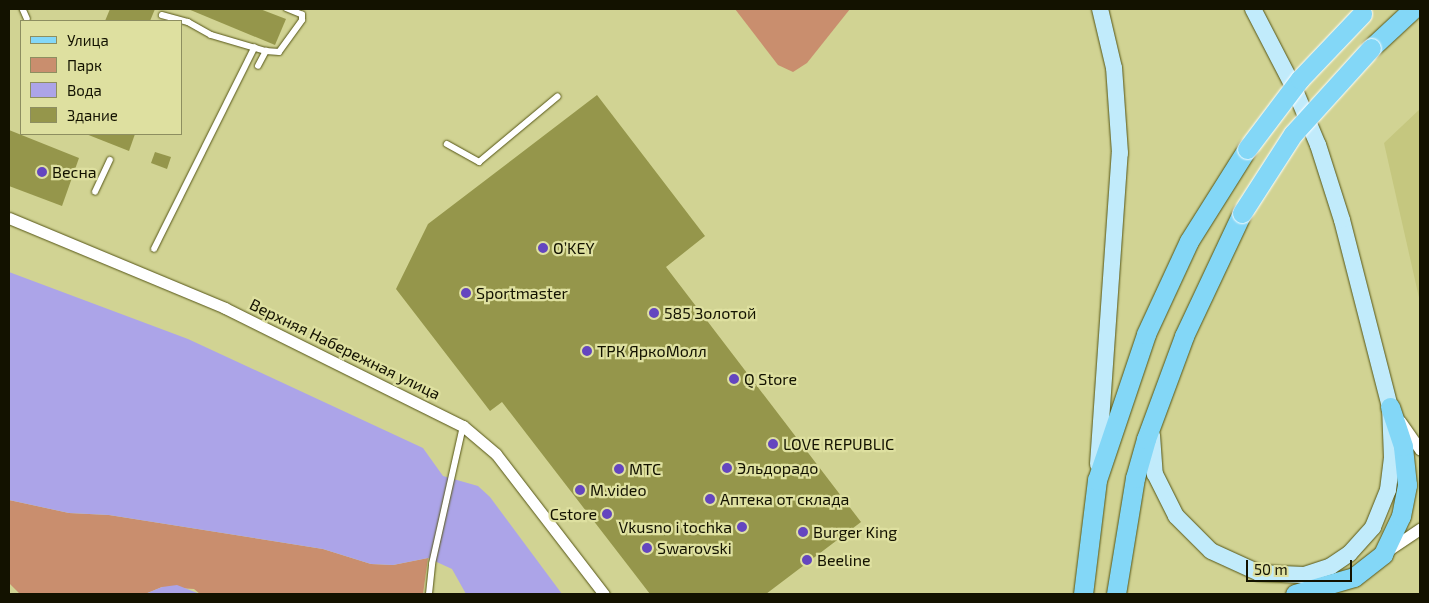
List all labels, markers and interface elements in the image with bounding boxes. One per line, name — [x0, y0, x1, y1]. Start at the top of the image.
legend — [20, 20, 182, 135]
text: Улица — [67, 31, 109, 49]
text: Парк — [67, 56, 102, 74]
text: Вода — [67, 81, 102, 99]
text: Здание — [67, 106, 118, 124]
place label: Весна — [52, 162, 97, 182]
marker: Весна — [36, 166, 48, 178]
place label: O’KEY — [553, 238, 595, 258]
marker: O’KEY — [537, 242, 549, 254]
place label: Sportmaster — [476, 283, 568, 303]
marker: Sportmaster — [460, 287, 472, 299]
street label: Верхняя Набережная улица — [247, 294, 443, 404]
place label: 585 Золотой — [664, 303, 756, 323]
marker: 585 Золотой — [648, 307, 660, 319]
place label: ТРК ЯркоМолл — [597, 341, 707, 361]
marker: ТРК ЯркоМолл — [581, 345, 593, 357]
place label: Q Store — [744, 369, 797, 389]
marker: Q Store — [728, 373, 740, 385]
place label: LOVE REPUBLIC — [783, 434, 894, 454]
marker: LOVE REPUBLIC — [767, 438, 779, 450]
place label: Эльдорадо — [737, 458, 818, 478]
place label: МТС — [629, 459, 661, 479]
marker: Эльдорадо — [721, 462, 733, 474]
marker: МТС — [613, 463, 625, 475]
place label: M.video — [590, 480, 646, 500]
marker: M.video — [574, 484, 586, 496]
place label: Аптека от склада — [720, 489, 849, 509]
marker: Аптека от склада — [704, 493, 716, 505]
place label: Cstore — [550, 504, 597, 524]
marker: Cstore — [601, 508, 613, 520]
place label: Vkusno i tochka — [618, 517, 732, 537]
marker: Vkusno i tochka — [736, 521, 748, 533]
place label: Burger King — [813, 522, 897, 542]
marker: Burger King — [797, 526, 809, 538]
place label: Swarovski — [657, 538, 732, 558]
marker: Swarovski — [641, 542, 653, 554]
place label: Beeline — [817, 550, 871, 570]
scale bar — [1249, 550, 1355, 582]
marker: Beeline — [801, 554, 813, 566]
text: 50 m — [1254, 560, 1288, 578]

